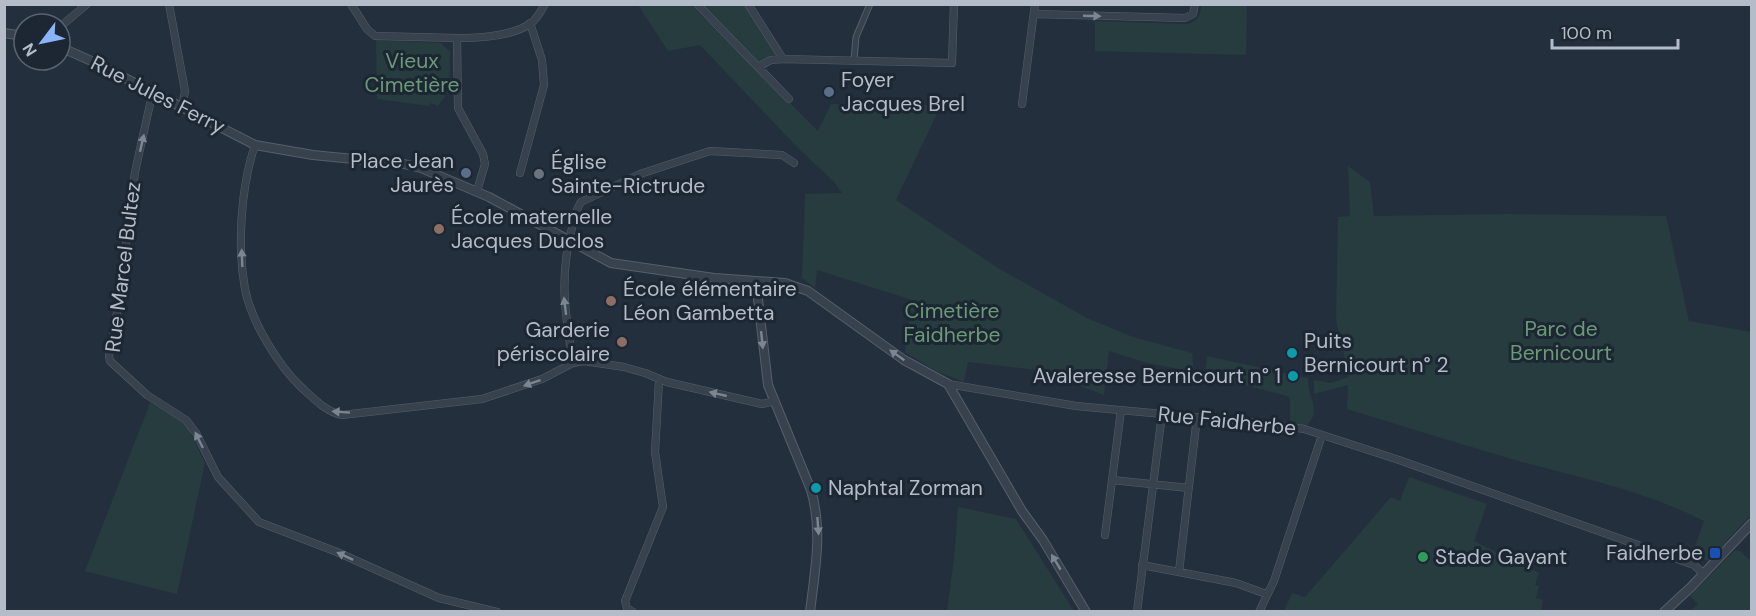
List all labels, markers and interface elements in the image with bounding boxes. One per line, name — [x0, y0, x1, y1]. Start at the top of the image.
one-way arrow — [1083, 11, 1102, 20]
north arrow — [12, 12, 72, 72]
scale bar — [1552, 12, 1678, 50]
text: 100 m — [1561, 21, 1612, 45]
text: N — [18, 39, 42, 60]
park label: Vieux Cimetière — [365, 47, 460, 99]
street label: Rue Jules Ferry — [86, 49, 230, 141]
place label: Foyer Jacques Brel — [841, 66, 965, 118]
marker: Foyer Jacques Brel — [822, 85, 836, 99]
one-way arrow — [138, 134, 148, 152]
place label: Place Jean Jaurès — [350, 147, 454, 199]
place label: Église Sainte-Rictrude — [551, 148, 705, 200]
marker: Place Jean Jaurès — [459, 166, 473, 180]
marker: Église Sainte-Rictrude — [532, 167, 546, 181]
street label: Rue Marcel Bultez — [99, 180, 147, 354]
place label: École maternelle Jacques Duclos — [451, 203, 612, 255]
marker: École maternelle Jacques Duclos — [432, 222, 446, 236]
one-way arrow — [237, 248, 247, 267]
place label: École élémentaire Léon Gambetta — [623, 275, 797, 327]
marker: École élémentaire Léon Gambetta — [604, 294, 618, 308]
one-way arrow — [560, 296, 569, 315]
park label: Cimetière Faidherbe — [904, 297, 1001, 349]
park label: Parc de Bernicourt — [1510, 315, 1612, 367]
place label: Garderie périscolaire — [497, 316, 610, 368]
place label: Puits Bernicourt n° 2 — [1304, 327, 1448, 379]
one-way arrow — [758, 331, 767, 350]
marker: Garderie périscolaire — [615, 335, 629, 349]
marker: Puits Bernicourt n° 2 — [1285, 346, 1299, 360]
one-way arrow — [890, 349, 906, 361]
place label: Avaleresse Bernicourt n° 1 — [1033, 362, 1281, 390]
marker: Avaleresse Bernicourt n° 1 — [1286, 369, 1300, 383]
one-way arrow — [523, 378, 541, 388]
one-way arrow — [708, 389, 727, 398]
street label: Rue Faidherbe — [1156, 400, 1298, 442]
one-way arrow — [331, 408, 350, 417]
one-way arrow — [195, 432, 204, 449]
place label: Naphtal Zorman — [828, 474, 983, 502]
marker: Naphtal Zorman — [809, 481, 823, 495]
one-way arrow — [813, 516, 822, 535]
place label: Faidherbe — [1606, 539, 1703, 567]
place label: Stade Gayant — [1435, 543, 1567, 571]
marker: Faidherbe — [1708, 546, 1722, 560]
marker: Stade Gayant — [1416, 550, 1430, 564]
one-way arrow — [337, 551, 354, 560]
one-way arrow — [1050, 554, 1061, 570]

